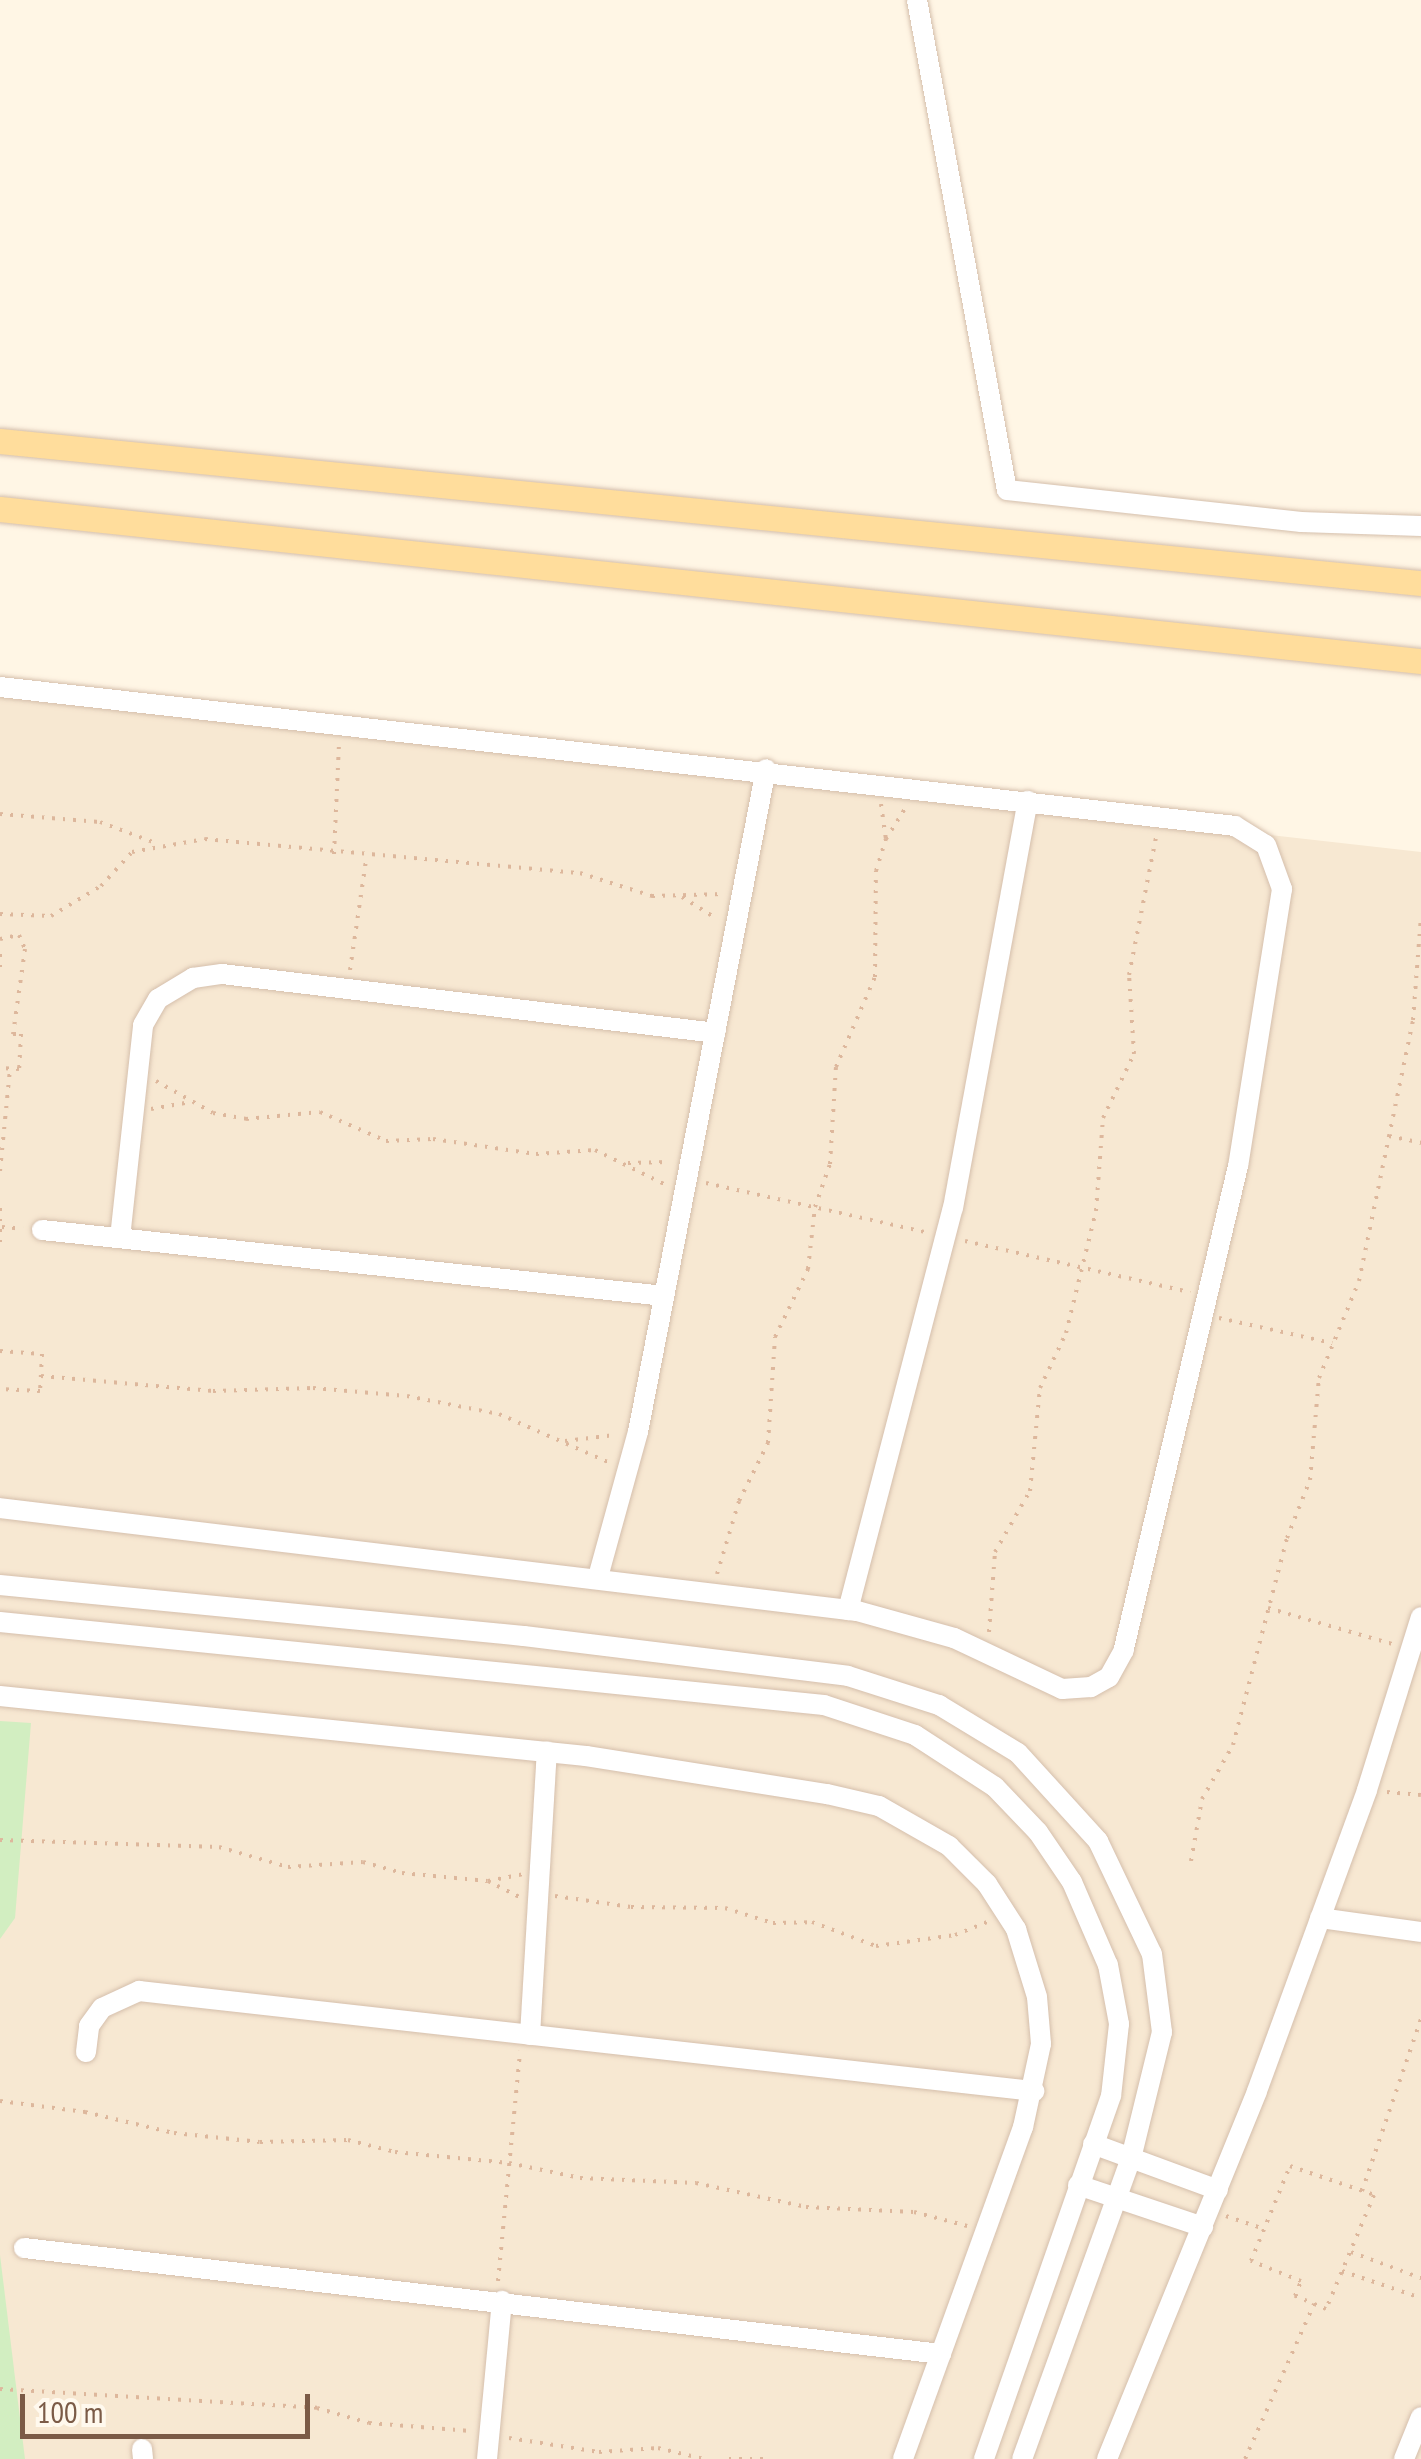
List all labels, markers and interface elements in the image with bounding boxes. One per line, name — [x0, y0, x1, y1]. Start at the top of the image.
scale bar — [25, 2374, 315, 2436]
text: 100 m — [37, 2392, 103, 2431]

